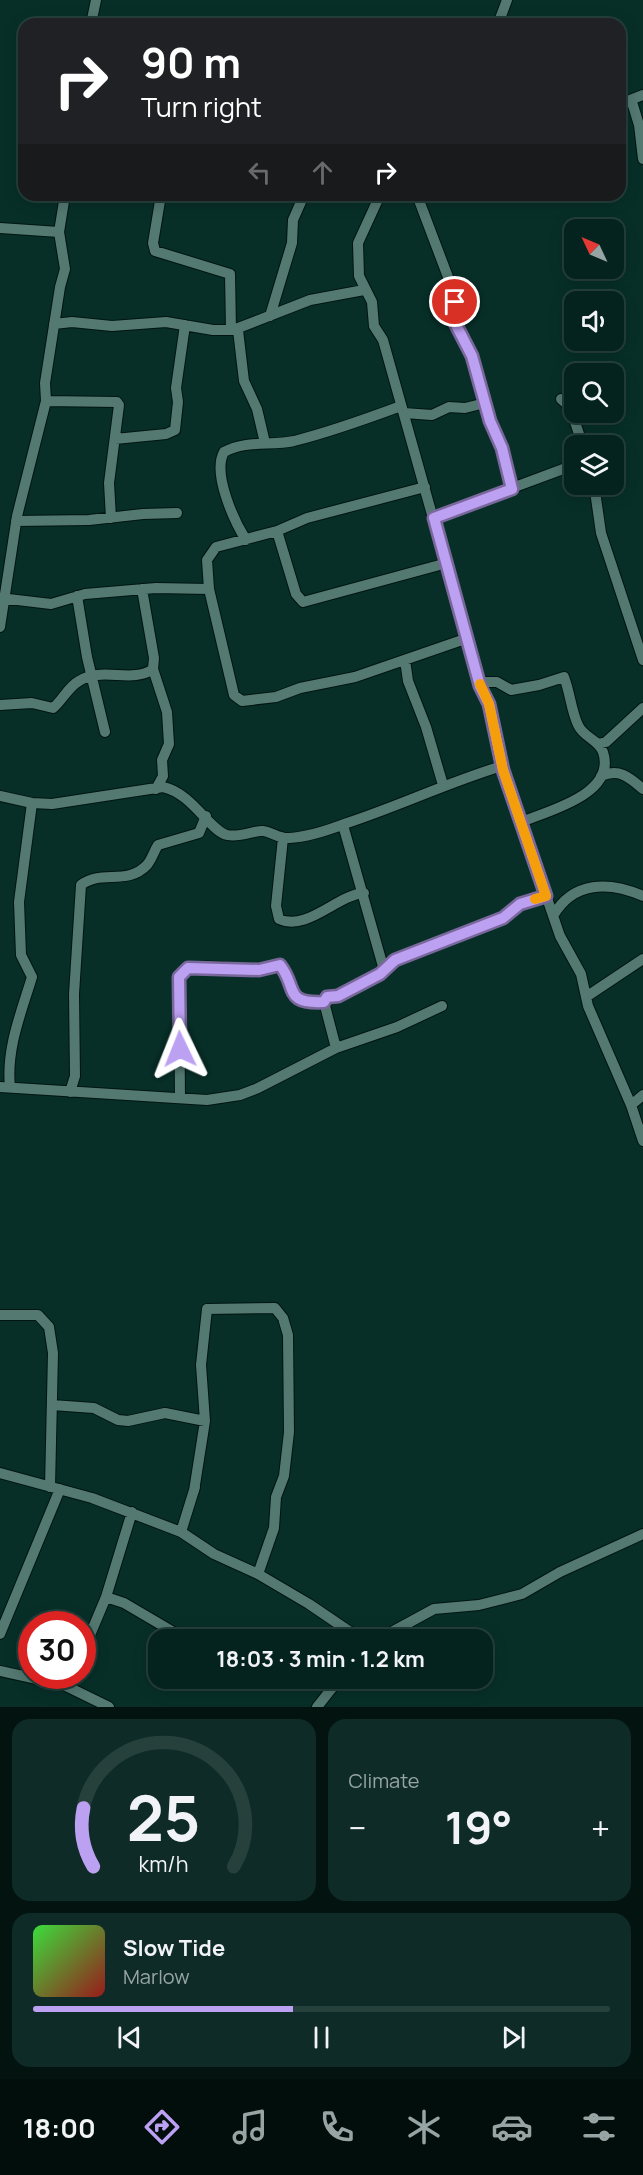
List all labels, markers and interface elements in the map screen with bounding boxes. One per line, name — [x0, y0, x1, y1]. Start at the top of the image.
text: 90 m — [141, 33, 241, 91]
icon: right — [42, 42, 120, 120]
text: Turn right — [141, 88, 262, 125]
icon: left — [243, 156, 276, 189]
icon: ahead — [306, 156, 339, 189]
icon: right — [369, 156, 402, 189]
north arrow — [564, 219, 624, 279]
map controls — [564, 219, 624, 495]
pin — [429, 276, 480, 327]
icon: arrive — [438, 285, 471, 318]
button: sound — [564, 291, 624, 351]
button: search — [564, 363, 624, 423]
button: layers — [564, 435, 624, 495]
position arrow — [148, 1017, 212, 1081]
speed limit sign: 30 — [18, 1611, 96, 1689]
text: 18:03 · 3 min · 1.2 km — [216, 1644, 425, 1674]
text: Climate — [349, 1767, 420, 1794]
text: 25 — [127, 1774, 201, 1860]
text: 19° — [445, 1796, 513, 1858]
text: − — [349, 1805, 366, 1850]
text: + — [591, 1805, 610, 1850]
text: km/h — [139, 1849, 189, 1878]
text: Slow Tide — [123, 1933, 225, 1963]
text: Marlow — [123, 1963, 190, 1990]
icon: previous — [113, 2021, 146, 2054]
icon: pause — [305, 2021, 338, 2054]
icon: next — [497, 2021, 530, 2054]
icon: directions — [141, 2106, 183, 2148]
icon: music — [229, 2106, 271, 2148]
icon: phone — [316, 2106, 358, 2148]
icon: climate — [403, 2106, 445, 2148]
icon: car — [491, 2106, 533, 2148]
icon: filters — [578, 2106, 620, 2148]
text: 18:00 — [23, 2109, 96, 2146]

